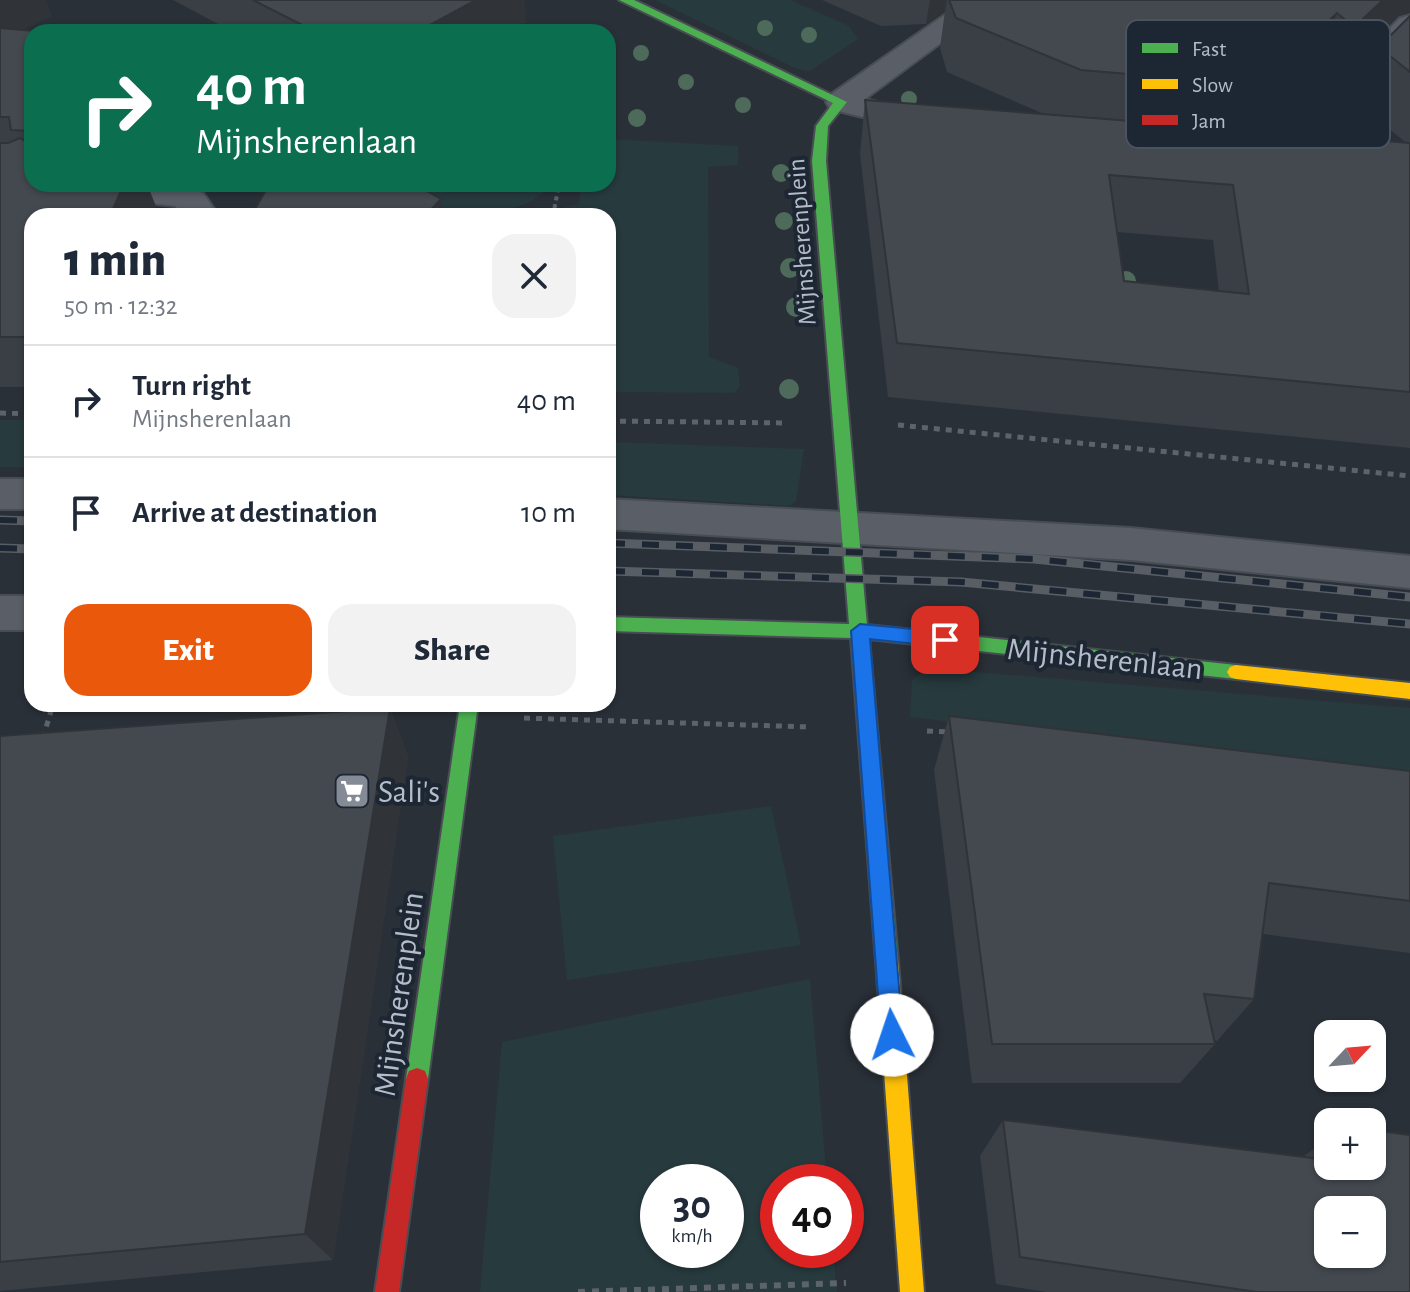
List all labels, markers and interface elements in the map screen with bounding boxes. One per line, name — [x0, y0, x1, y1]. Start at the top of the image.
legend — [1126, 20, 1390, 148]
text: Fast — [1192, 38, 1226, 60]
icon: right — [64, 56, 168, 160]
text: 40 m — [196, 59, 307, 115]
text: Slow — [1192, 74, 1233, 96]
text: Jam — [1192, 110, 1226, 132]
text: Mijnsherenlaan — [196, 124, 417, 160]
street label: Mijnsherenplein — [783, 158, 821, 326]
button: close — [492, 234, 576, 318]
text: 1 min — [64, 237, 166, 285]
text: 50 m · 12:32 — [64, 293, 178, 319]
text: Turn right — [132, 371, 251, 401]
icon: right — [64, 379, 108, 423]
text: 40 m — [517, 386, 576, 416]
text: Mijnsherenlaan — [132, 406, 292, 432]
icon: arrive — [64, 491, 108, 535]
text: Arrive at destination — [132, 498, 378, 528]
text: 10 m — [521, 498, 576, 528]
button: Exit — [64, 604, 312, 696]
button: Share — [328, 604, 576, 696]
pin — [911, 606, 979, 674]
icon: arrive — [923, 618, 967, 662]
street label: Mijnsherenlaan — [1006, 633, 1204, 685]
supermarket icon: Sali's — [333, 772, 371, 810]
place label: Sali's — [378, 776, 440, 808]
street label: Mijnsherenplein — [369, 890, 429, 1098]
position arrow — [850, 993, 934, 1077]
north arrow — [1314, 1020, 1386, 1092]
map controls — [1314, 1020, 1386, 1268]
button: + — [1314, 1108, 1386, 1180]
speed limit sign: 40 — [760, 1164, 864, 1268]
text: 30 — [673, 1186, 711, 1226]
button: − — [1314, 1196, 1386, 1268]
text: km/h — [671, 1226, 713, 1246]

